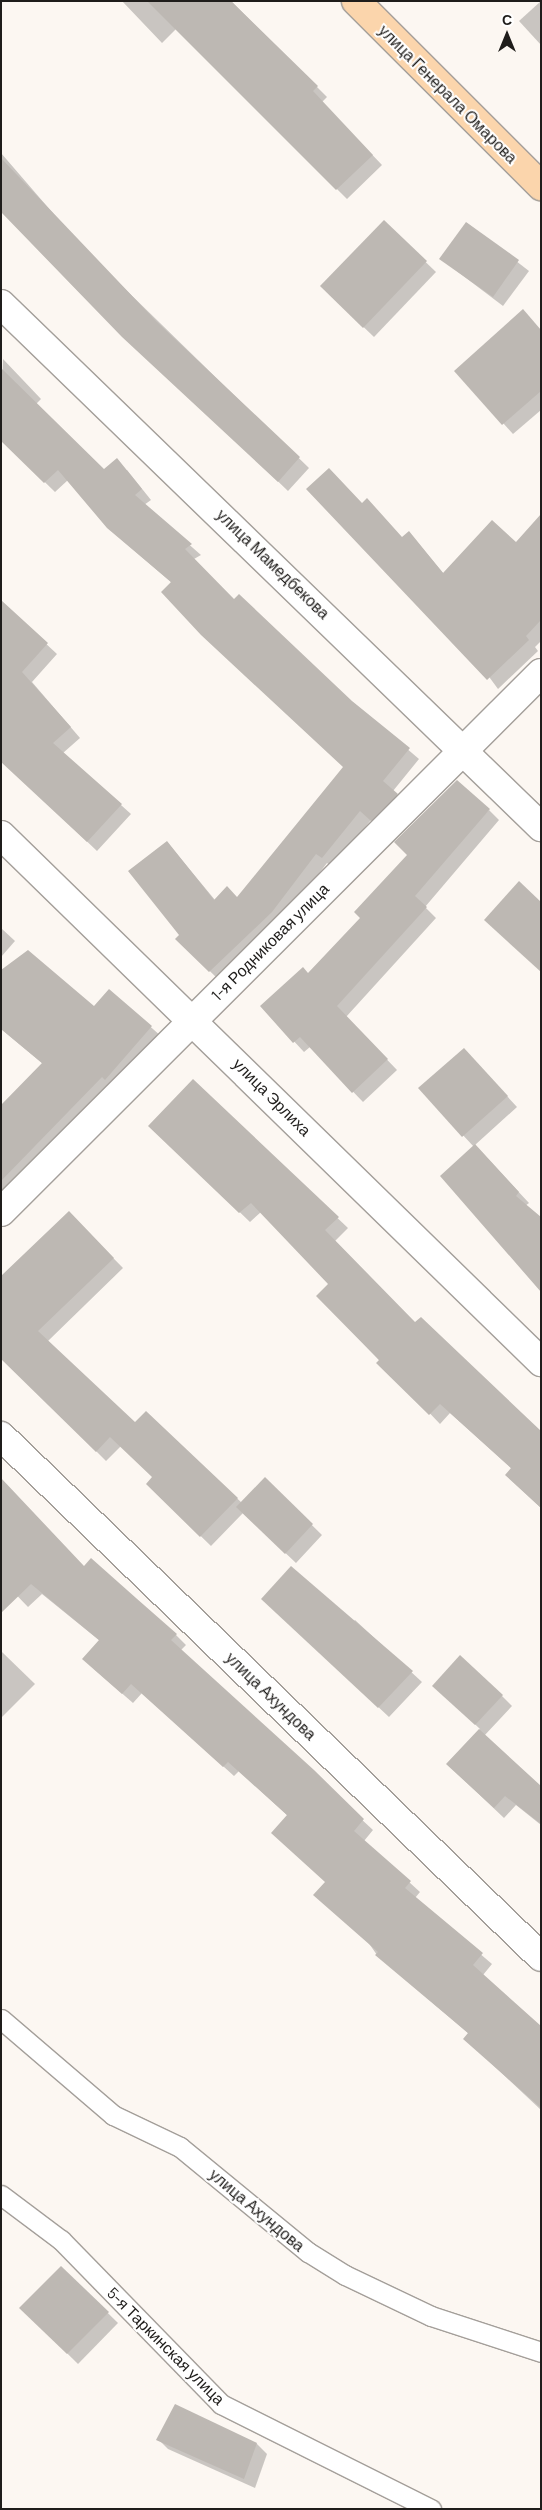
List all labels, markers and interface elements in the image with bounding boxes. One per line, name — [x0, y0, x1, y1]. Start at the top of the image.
north arrow — [482, 10, 532, 60]
text: С — [502, 11, 512, 28]
street label: улица Генерала Омарова — [375, 21, 521, 167]
street label: улица Мамедбекова — [213, 505, 333, 623]
street label: 1-я Родниковая улица — [207, 879, 333, 1005]
street label: улица Эрлиха — [229, 1054, 315, 1140]
street label: улица Ахундова — [222, 1648, 320, 1744]
street label: улица Ахундова — [206, 2165, 308, 2255]
street label: 5-я Таркинская улица — [103, 2283, 229, 2409]

